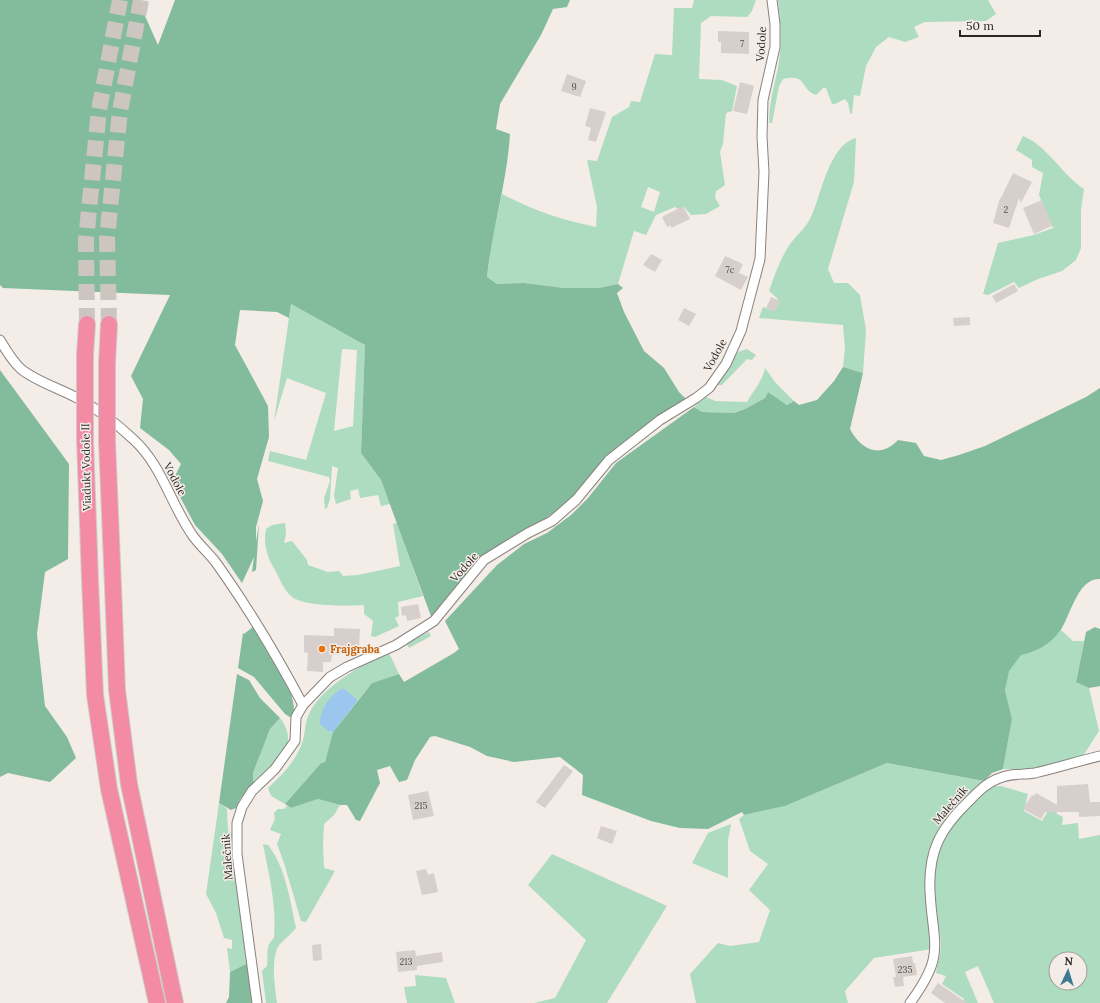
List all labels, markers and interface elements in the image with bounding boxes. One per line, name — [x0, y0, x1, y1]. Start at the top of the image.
scale bar — [960, 12, 1040, 38]
text: 50 m — [966, 18, 994, 33]
street label: Vodole — [753, 26, 769, 63]
house number: 7 — [740, 38, 744, 49]
house number: 9 — [571, 81, 577, 92]
house number: 2 — [1004, 204, 1009, 215]
house number: 7c — [726, 264, 735, 275]
street label: Vodole — [700, 336, 730, 375]
street label: Viadukt Vodole II — [78, 423, 94, 512]
street label: Vodole — [160, 459, 189, 498]
street label: Vodole — [446, 549, 481, 585]
place label: Frajgraba — [330, 642, 380, 656]
marker: Frajgraba — [317, 644, 327, 654]
street label: Malečnik — [930, 783, 970, 827]
house number: 215 — [414, 800, 428, 811]
street label: Malečnik — [218, 833, 236, 881]
north arrow — [1048, 951, 1088, 991]
text: N — [1064, 954, 1074, 968]
house number: 213 — [399, 956, 413, 967]
house number: 235 — [898, 964, 912, 975]

